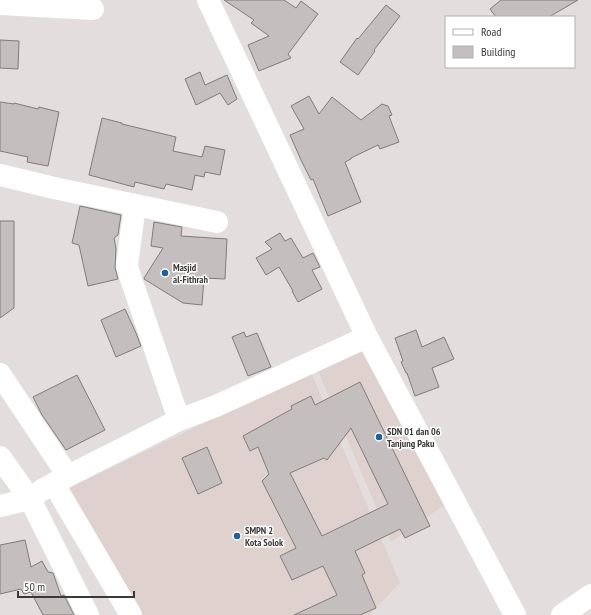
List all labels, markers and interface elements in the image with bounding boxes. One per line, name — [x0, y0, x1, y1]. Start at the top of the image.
legend — [445, 16, 575, 68]
text: Road — [481, 24, 501, 39]
text: Building — [481, 44, 516, 59]
place label: Masjid al-Fithrah — [173, 261, 208, 286]
marker: Masjid al-Fithrah — [160, 268, 170, 278]
place label: SDN 01 dan 06 Tanjung Paku — [387, 425, 441, 450]
marker: SDN 01 dan 06 Tanjung Paku — [374, 432, 384, 442]
place label: SMPN 2 Kota Solok — [245, 524, 284, 549]
marker: SMPN 2 Kota Solok — [232, 531, 242, 541]
scale bar — [18, 573, 134, 599]
text: 50 m — [24, 579, 45, 594]

